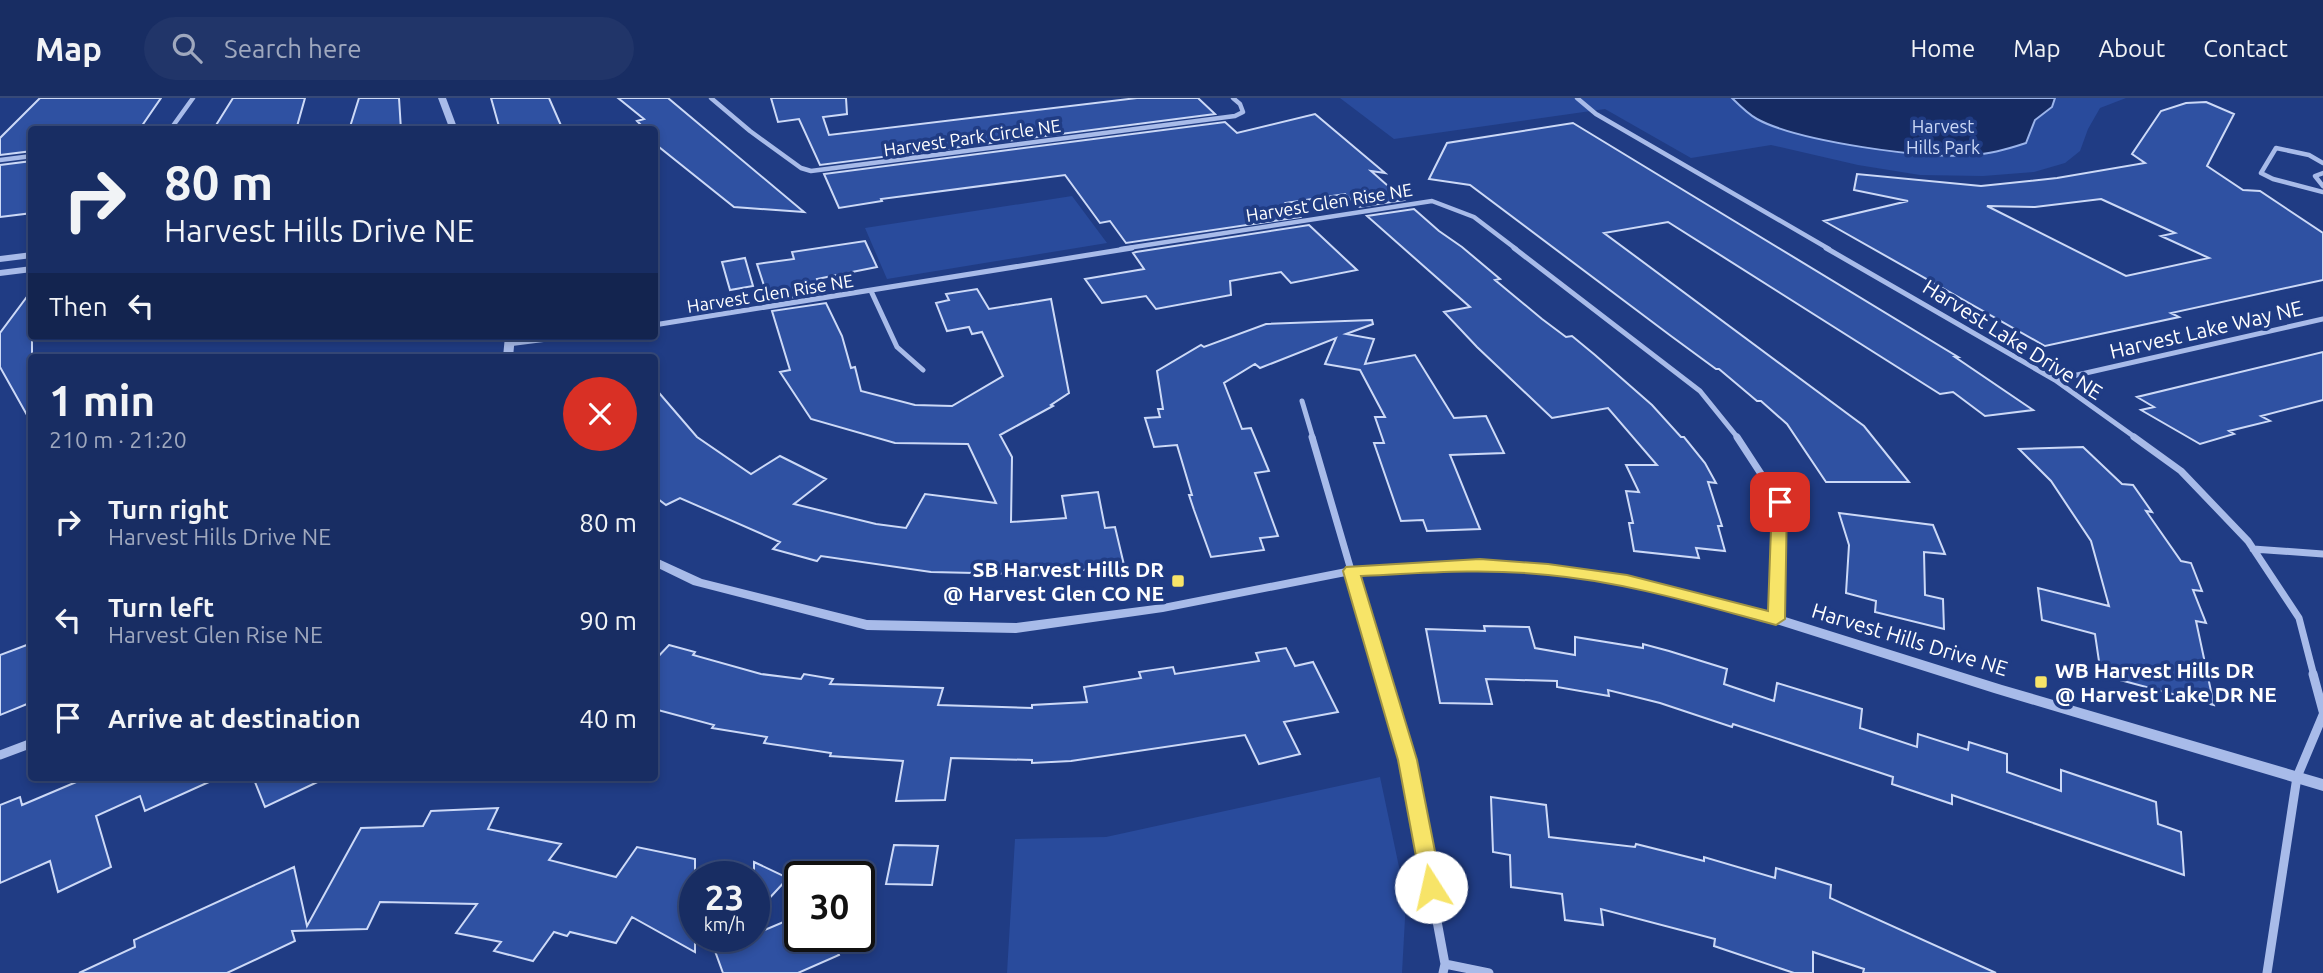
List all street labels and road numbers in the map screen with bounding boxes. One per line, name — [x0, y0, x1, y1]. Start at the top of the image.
street label: Harvest Park Circle NE — [882, 115, 1062, 159]
street label: Harvest Glen Rise NE — [1244, 179, 1414, 225]
street label: Harvest Glen Rise NE — [685, 270, 855, 316]
street label: Harvest Lake Drive NE — [1919, 274, 2107, 404]
street label: Harvest Lake Way NE — [2107, 295, 2305, 363]
street label: Harvest Hills Drive NE — [1809, 598, 2011, 680]

